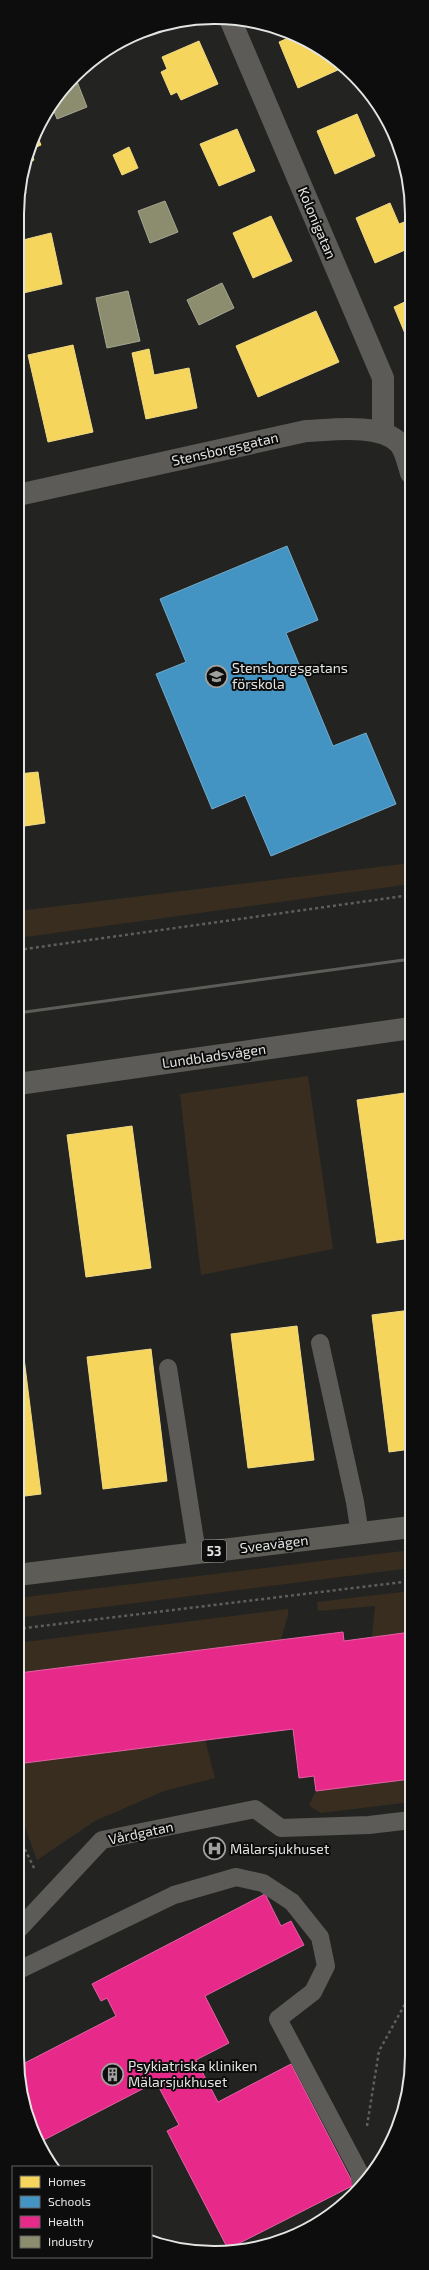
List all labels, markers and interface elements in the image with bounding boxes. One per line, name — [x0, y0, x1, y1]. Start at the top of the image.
street label: Kolonigatan — [295, 184, 340, 261]
street label: Stensborgsgatan — [170, 428, 280, 469]
place label: Stensborgsgatans förskola — [232, 659, 348, 692]
school or university icon: Stensborgsgatans förskola — [204, 663, 230, 689]
street label: Lundbladsvägen — [161, 1040, 267, 1071]
street label: Sveavägen — [239, 1531, 309, 1556]
road number: 53 — [202, 1540, 226, 1562]
street label: Vårdgatan — [107, 1817, 175, 1848]
hospital icon: Mälarsjukhuset — [201, 1836, 227, 1862]
place label: Mälarsjukhuset — [230, 1840, 329, 1857]
place label: Psykiatriska kliniken Mälarsjukhuset — [128, 2057, 257, 2090]
building icon: Psykiatriska kliniken Mälarsjukhuset — [99, 2061, 125, 2087]
legend — [12, 2166, 152, 2258]
text: Homes — [48, 2174, 86, 2188]
text: Schools — [48, 2194, 91, 2208]
text: Health — [48, 2214, 84, 2228]
text: Industry — [48, 2234, 94, 2248]

